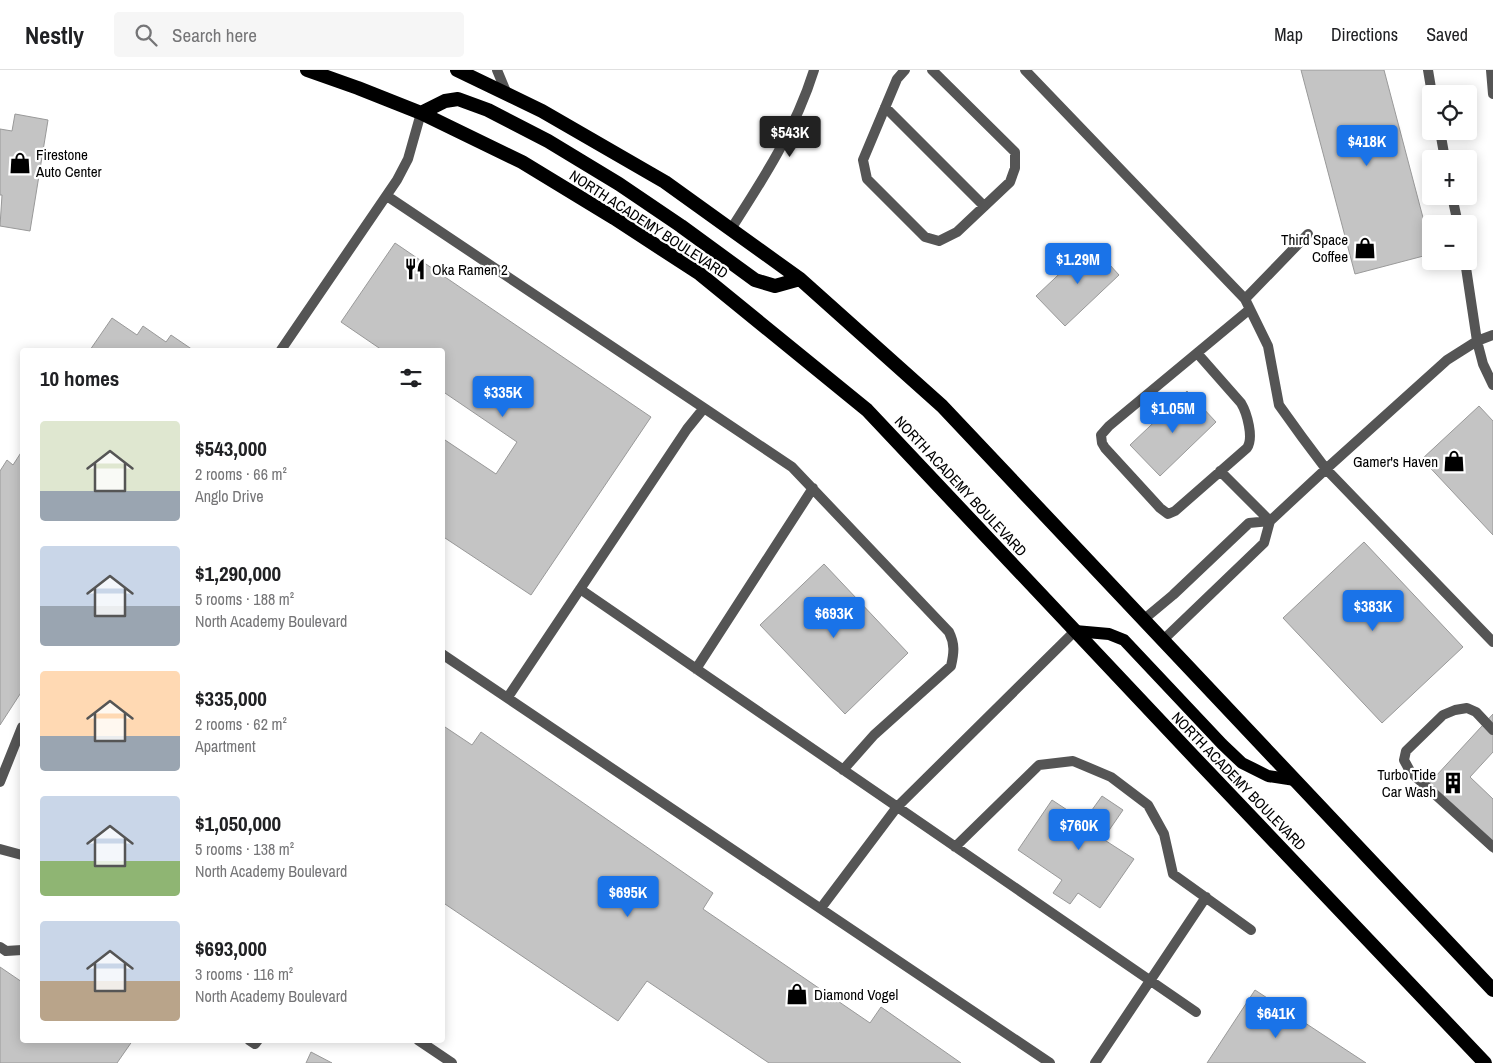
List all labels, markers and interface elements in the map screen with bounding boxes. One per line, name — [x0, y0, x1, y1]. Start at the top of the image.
search box — [114, 12, 464, 57]
text: Nestly — [25, 19, 84, 51]
icon: search — [132, 21, 160, 49]
text: Search here — [172, 22, 257, 48]
text: Map — [1274, 22, 1303, 47]
text: Directions — [1331, 22, 1398, 47]
text: Saved — [1426, 22, 1468, 47]
map controls — [1422, 85, 1477, 270]
button: locate — [1422, 85, 1477, 140]
pin: $543K — [755, 116, 825, 158]
text: $543K — [771, 121, 809, 143]
pin: $418K — [1332, 124, 1402, 167]
text: $418K — [1348, 130, 1386, 152]
place label: Firestone Auto Center — [35, 144, 102, 182]
shop icon: Firestone Auto Center — [7, 150, 33, 176]
button: + — [1422, 150, 1477, 205]
street label: NORTH ACADEMY BOULEVARD — [566, 165, 733, 283]
button: − — [1422, 215, 1477, 270]
place label: Third Space Coffee — [1281, 229, 1348, 267]
shop icon: Third Space Coffee — [1352, 235, 1378, 261]
pin: $1.29M — [1037, 242, 1119, 285]
text: $1.29M — [1056, 248, 1100, 270]
restaurant icon: Oka Ramen 2 — [402, 256, 428, 282]
place label: Oka Ramen 2 — [432, 259, 508, 280]
text: 10 homes — [40, 364, 119, 393]
icon: filters — [397, 364, 425, 392]
pin: $335K — [468, 376, 538, 418]
text: $335K — [484, 381, 522, 403]
pin: $1.05M — [1132, 392, 1214, 434]
text: $1.05M — [1151, 397, 1195, 419]
street label: NORTH ACADEMY BOULEVARD — [890, 411, 1032, 561]
text: $543,000 — [195, 434, 267, 463]
icon: home — [80, 441, 140, 501]
shop icon: Gamer's Haven — [1441, 448, 1467, 474]
place label: Gamer's Haven — [1353, 451, 1438, 472]
text: 2 rooms · 66 m² — [195, 463, 287, 485]
text: Anglo Drive — [195, 485, 264, 507]
text: $1,290,000 — [195, 559, 281, 588]
icon: home — [80, 566, 140, 626]
text: 5 rooms · 188 m² — [195, 588, 294, 610]
pin: $383K — [1338, 590, 1408, 632]
text: $383K — [1354, 595, 1392, 617]
pin: $693K — [799, 596, 869, 639]
text: $693K — [815, 602, 853, 624]
text: North Academy Boulevard — [195, 610, 347, 632]
text: $335,000 — [195, 684, 267, 713]
icon: home — [80, 691, 140, 751]
street label: NORTH ACADEMY BOULEVARD — [1167, 707, 1311, 855]
text: 2 rooms · 62 m² — [195, 713, 287, 735]
text: Apartment — [195, 735, 256, 757]
place label: Turbo Tide Car Wash — [1377, 764, 1436, 802]
building icon: Turbo Tide Car Wash — [1440, 770, 1466, 796]
pin: $760K — [1044, 808, 1114, 851]
text: $1,050,000 — [195, 809, 281, 838]
text: $760K — [1060, 814, 1098, 836]
icon: home — [80, 816, 140, 876]
text: 5 rooms · 138 m² — [195, 838, 294, 860]
text: North Academy Boulevard — [195, 860, 347, 882]
pin: $695K — [593, 876, 663, 918]
text: $695K — [609, 881, 647, 903]
text: $693,000 — [195, 934, 267, 963]
icon: home — [80, 941, 140, 1001]
text: 3 rooms · 116 m² — [195, 963, 293, 985]
shop icon: Diamond Vogel — [784, 981, 810, 1007]
place label: Diamond Vogel — [814, 984, 898, 1005]
text: North Academy Boulevard — [195, 985, 347, 1007]
pin: $641K — [1241, 996, 1311, 1039]
text: $641K — [1257, 1002, 1295, 1024]

